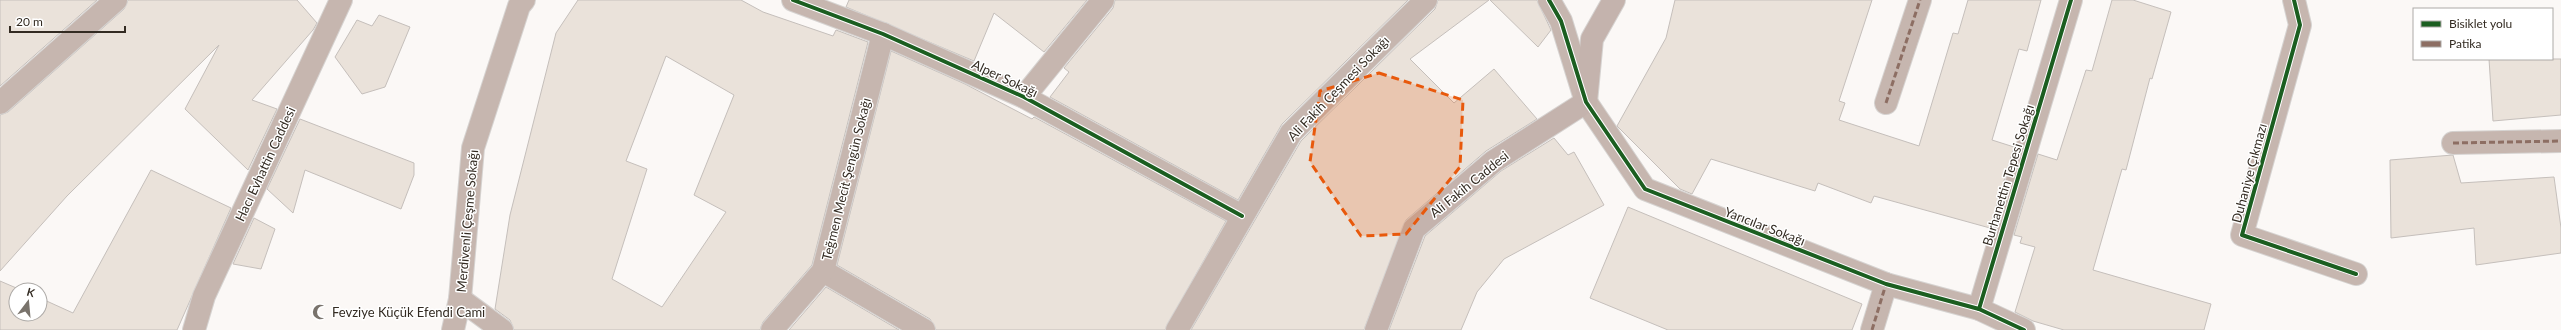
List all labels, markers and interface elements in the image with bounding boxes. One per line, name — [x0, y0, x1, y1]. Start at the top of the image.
scale bar — [10, 8, 125, 34]
legend — [2413, 8, 2553, 60]
text: 20 m — [16, 14, 43, 29]
text: Bisiklet yolu — [2449, 16, 2512, 31]
street label: Ali Fakih Çeşmesi Sokağı — [1284, 32, 1392, 144]
text: Patika — [2449, 36, 2481, 51]
street label: Alper Sokağı — [969, 56, 1041, 100]
street label: Teğmen Mecit Şengün Sokağı — [818, 96, 874, 262]
street label: Burhanettin Tepesi Sokağı — [1979, 102, 2037, 248]
street label: Hacı Evhattin Caddesi — [231, 104, 299, 224]
street label: Duhaniye Çıkmazı — [2228, 121, 2270, 225]
street label: Ali Fakih Caddesi — [1426, 147, 1512, 221]
street label: Merdivenli Çeşme Sokağı — [453, 149, 481, 293]
street label: Yarıcılar Sokağı — [1722, 203, 1808, 249]
north arrow — [8, 282, 48, 322]
text: K — [25, 285, 37, 299]
mosque icon: Fevziye Küçük Efendi Cami — [311, 303, 329, 321]
place label: Fevziye Küçük Efendi Cami — [332, 304, 485, 320]

